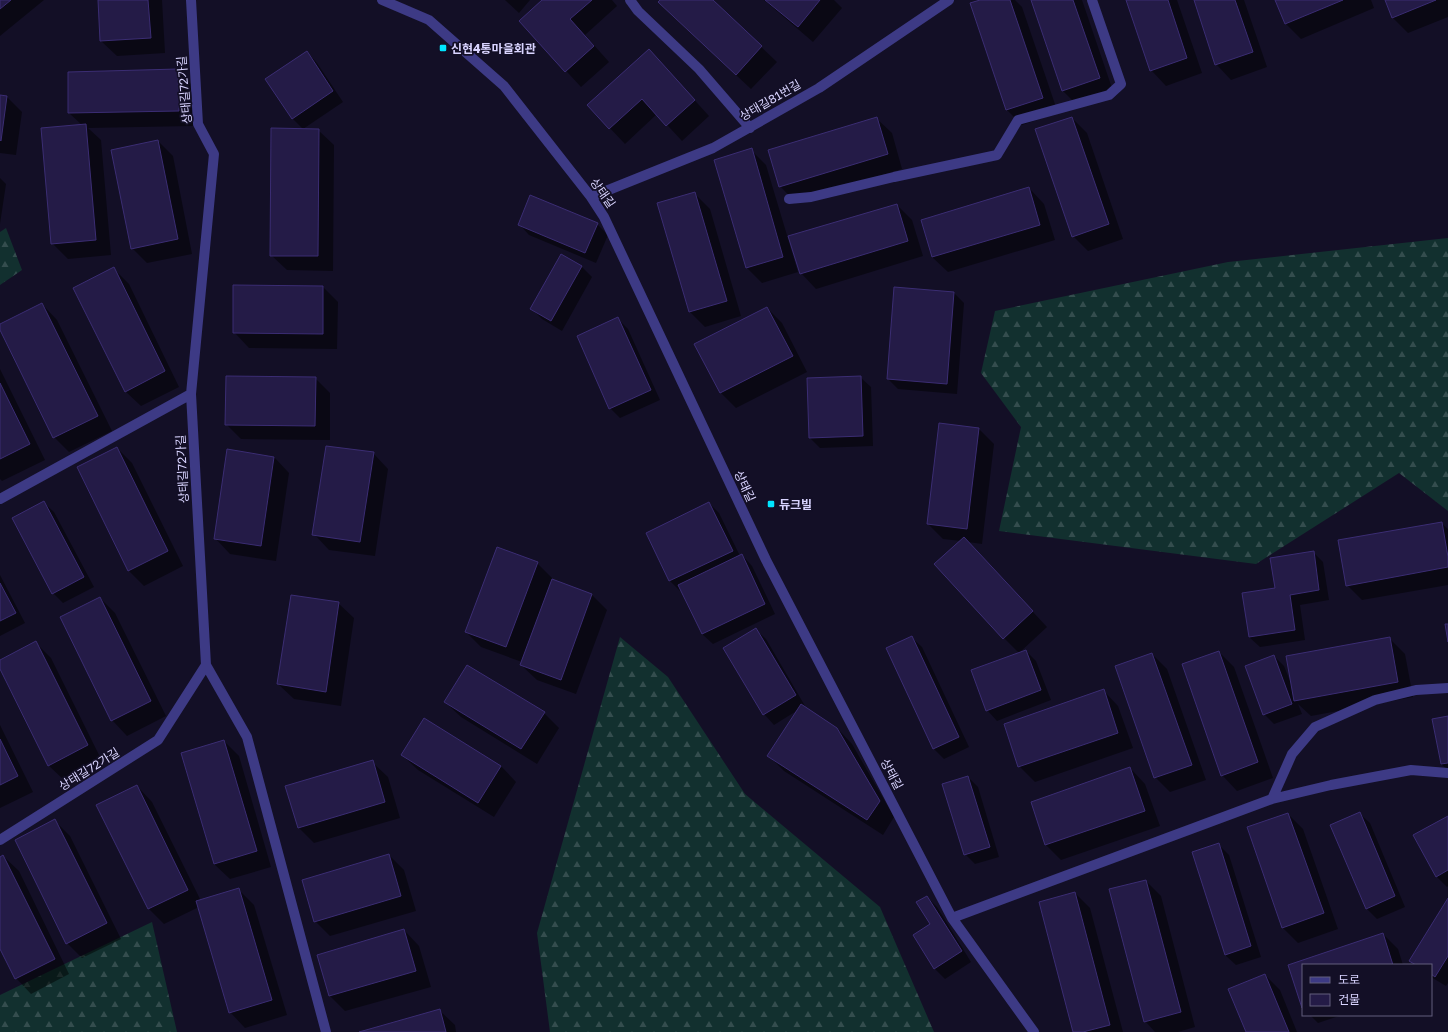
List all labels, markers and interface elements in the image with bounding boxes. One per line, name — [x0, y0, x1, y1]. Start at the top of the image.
place label: 신현4통마을회관 — [451, 41, 536, 56]
marker: 신현4통마을회관 — [438, 43, 448, 53]
street label: 상태길72가길 — [174, 55, 194, 125]
street label: 상태길81번길 — [737, 76, 803, 124]
street label: 상태길 — [587, 175, 619, 211]
street label: 상태길72가길 — [173, 434, 191, 504]
street label: 상태길 — [731, 468, 759, 504]
place label: 듀크빌 — [779, 497, 812, 512]
marker: 듀크빌 — [766, 499, 776, 509]
street label: 상태길72가길 — [56, 744, 122, 794]
street label: 상태길 — [878, 756, 906, 792]
legend — [1302, 964, 1432, 1016]
text: 도로 — [1338, 972, 1360, 987]
text: 건물 — [1338, 992, 1360, 1007]

